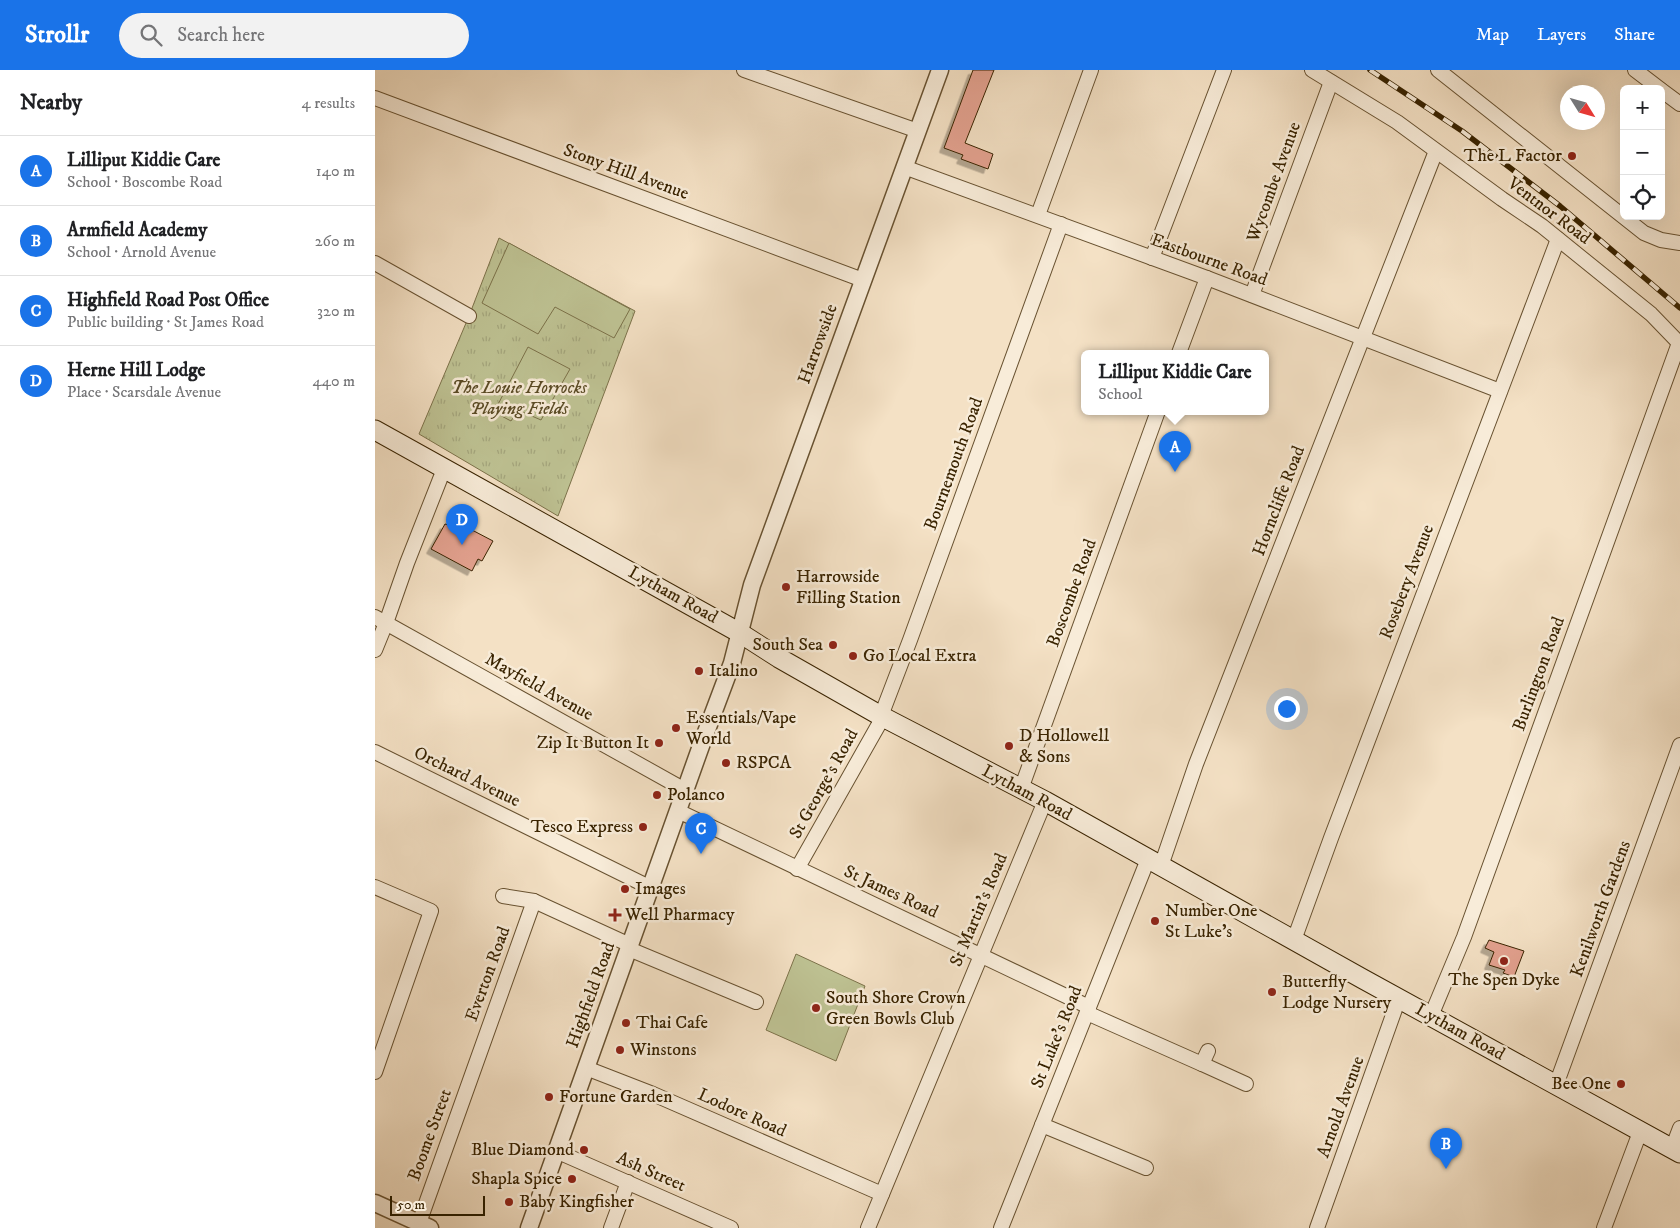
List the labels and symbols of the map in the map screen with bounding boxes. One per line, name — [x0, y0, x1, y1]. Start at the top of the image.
north arrow — [1560, 85, 1605, 130]
street label: Wycombe Avenue — [1242, 119, 1306, 246]
street label: Stony Hill Avenue — [560, 139, 692, 205]
place label: The L Factor — [1464, 145, 1562, 167]
marker: The L Factor — [1566, 150, 1578, 162]
street label: Ventnor Road — [1502, 172, 1595, 250]
street label: Eastbourne Road — [1148, 229, 1270, 291]
street label: Harrowside — [793, 301, 843, 387]
park label: The Louie Horrocks Playing Fields — [451, 377, 587, 420]
street label: Bournemouth Road — [920, 395, 988, 533]
pin: A — [1159, 431, 1191, 472]
street label: Horncliffe Road — [1248, 443, 1310, 559]
pin: D — [446, 504, 478, 545]
street label: Rosebery Avenue — [1375, 522, 1439, 642]
street label: Boscombe Road — [1042, 536, 1102, 650]
street label: Lytham Road — [624, 561, 722, 629]
place label: Harrowside Filling Station — [796, 566, 901, 609]
marker: Harrowside Filling Station — [780, 581, 792, 593]
street label: Burlington Road — [1508, 614, 1570, 734]
place label: South Sea — [753, 634, 823, 656]
marker: South Sea — [827, 639, 839, 651]
place label: Go Local Extra — [863, 645, 977, 667]
street label: Mayfield Avenue — [481, 648, 597, 726]
marker: Go Local Extra — [847, 650, 859, 662]
place label: Italino — [709, 660, 758, 682]
marker: Italino — [693, 665, 705, 677]
your location — [1274, 696, 1300, 722]
place label: Essentials/Vape World — [685, 707, 796, 750]
marker: Essentials/Vape World — [670, 722, 682, 734]
street label: St George's Road — [785, 725, 863, 843]
place label: D Hollowell & Sons — [1019, 725, 1110, 768]
place label: Zip It Button It — [537, 732, 649, 754]
marker: Zip It Button It — [653, 737, 665, 749]
marker: D Hollowell & Sons — [1003, 740, 1015, 752]
street label: Orchard Avenue — [410, 742, 524, 812]
place label: RSPCA — [736, 752, 792, 774]
marker: RSPCA — [720, 757, 732, 769]
street label: Lytham Road — [978, 760, 1076, 826]
place label: Polanco — [667, 784, 725, 806]
marker: Polanco — [651, 789, 663, 801]
pin: C — [685, 813, 717, 854]
place label: Tesco Express — [531, 816, 633, 838]
marker: Tesco Express — [637, 821, 649, 833]
street label: Kenilworth Gardens — [1566, 838, 1636, 980]
street label: St Martin's Road — [945, 850, 1013, 970]
street label: St James Road — [840, 861, 942, 923]
place label: Images — [635, 878, 686, 900]
marker: Images — [619, 883, 631, 895]
place label: Number One St Luke's — [1165, 900, 1258, 943]
place label: Well Pharmacy — [624, 904, 735, 926]
marker: Well Pharmacy — [609, 909, 621, 921]
marker: Number One St Luke's — [1149, 915, 1161, 927]
street label: Everton Road — [461, 923, 515, 1025]
street label: Highfield Road — [562, 939, 620, 1051]
marker: The Spen Dyke — [1498, 955, 1510, 967]
place label: The Spen Dyke — [1448, 969, 1560, 991]
place label: Butterfly Lodge Nursery — [1282, 971, 1392, 1014]
street label: St Luke's Road — [1026, 983, 1088, 1091]
marker: Butterfly Lodge Nursery — [1266, 986, 1278, 998]
place label: South Shore Crown Green Bowls Club — [826, 987, 966, 1030]
street label: Lytham Road — [1411, 998, 1509, 1066]
marker: South Shore Crown Green Bowls Club — [810, 1002, 822, 1014]
place label: Thai Cafe — [636, 1012, 708, 1034]
marker: Thai Cafe — [620, 1017, 632, 1029]
place label: Winstons — [629, 1039, 696, 1061]
marker: Winstons — [614, 1044, 626, 1056]
street label: Arnold Avenue — [1312, 1053, 1370, 1161]
place label: Bee One — [1551, 1073, 1611, 1095]
marker: Bee One — [1615, 1078, 1627, 1090]
street label: Lodore Road — [694, 1084, 790, 1142]
street label: Boome Street — [403, 1086, 457, 1184]
place label: Fortune Garden — [559, 1086, 673, 1108]
marker: Fortune Garden — [543, 1091, 555, 1103]
pin: B — [1430, 1128, 1462, 1169]
place label: Blue Diamond — [471, 1139, 574, 1161]
marker: Blue Diamond — [578, 1144, 590, 1156]
street label: Ash Street — [613, 1147, 689, 1197]
place label: Shapla Spice — [471, 1168, 562, 1190]
marker: Shapla Spice — [566, 1173, 578, 1185]
place label: Baby Kingfisher — [519, 1191, 634, 1213]
scale bar — [390, 1193, 485, 1216]
marker: Baby Kingfisher — [503, 1196, 515, 1208]

